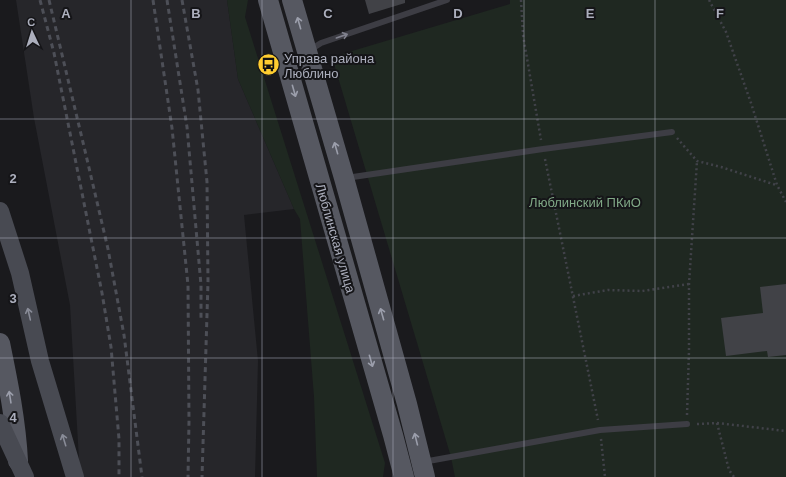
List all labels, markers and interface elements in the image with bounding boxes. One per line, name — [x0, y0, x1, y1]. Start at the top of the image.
text: A — [61, 6, 71, 21]
text: B — [191, 6, 201, 21]
text: C — [323, 6, 333, 21]
text: D — [453, 6, 463, 21]
text: E — [586, 6, 595, 21]
text: F — [716, 6, 724, 21]
north arrow — [12, 12, 52, 52]
text: С — [27, 16, 36, 28]
one-way arrow — [295, 17, 302, 30]
one-way arrow — [336, 32, 349, 39]
place label: Управа района Люблино — [284, 51, 375, 81]
bus stop icon: Управа района Люблино — [256, 52, 282, 78]
one-way arrow — [291, 85, 298, 98]
one-way arrow — [331, 142, 339, 155]
text: 2 — [9, 171, 17, 186]
street label: Люблинская улица — [313, 182, 359, 295]
park label: Люблинский ПКиО — [529, 195, 641, 210]
text: 3 — [9, 291, 17, 306]
one-way arrow — [378, 307, 385, 320]
one-way arrow — [25, 308, 33, 321]
one-way arrow — [368, 354, 375, 367]
one-way arrow — [5, 391, 13, 404]
text: 4 — [9, 410, 17, 425]
one-way arrow — [60, 433, 67, 446]
one-way arrow — [412, 433, 419, 446]

